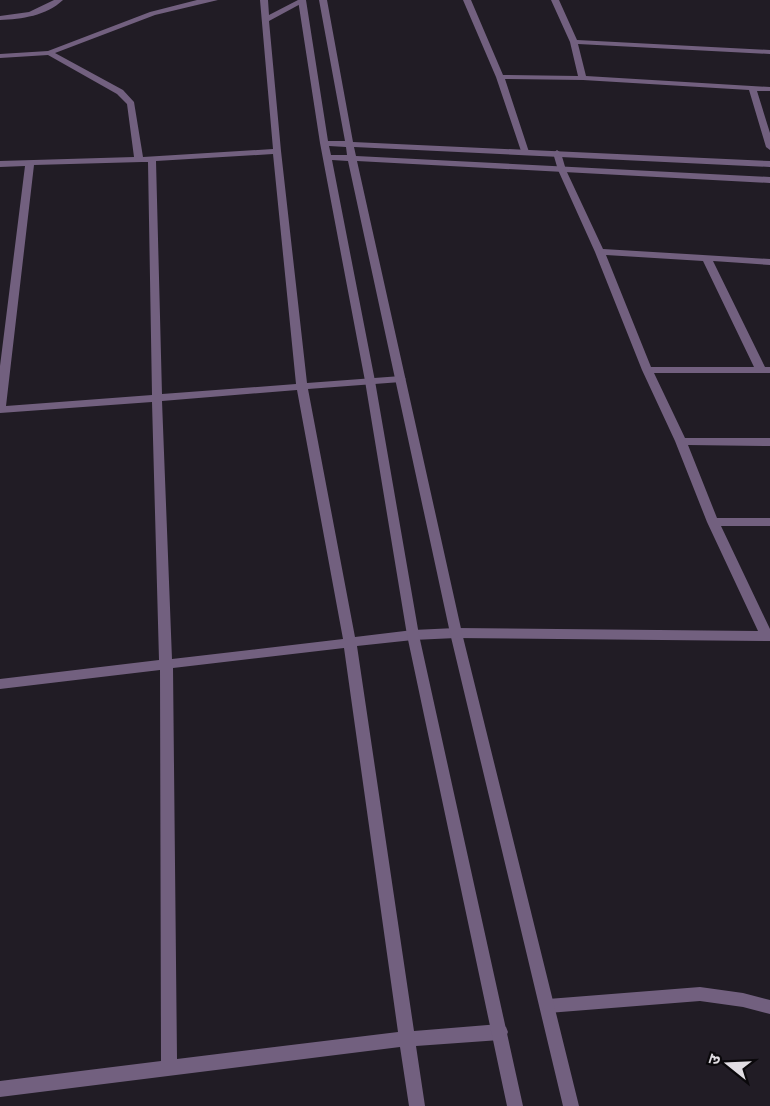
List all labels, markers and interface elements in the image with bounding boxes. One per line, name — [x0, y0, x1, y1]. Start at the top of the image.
north arrow — [698, 1034, 758, 1094]
text: उ — [703, 1051, 724, 1067]

